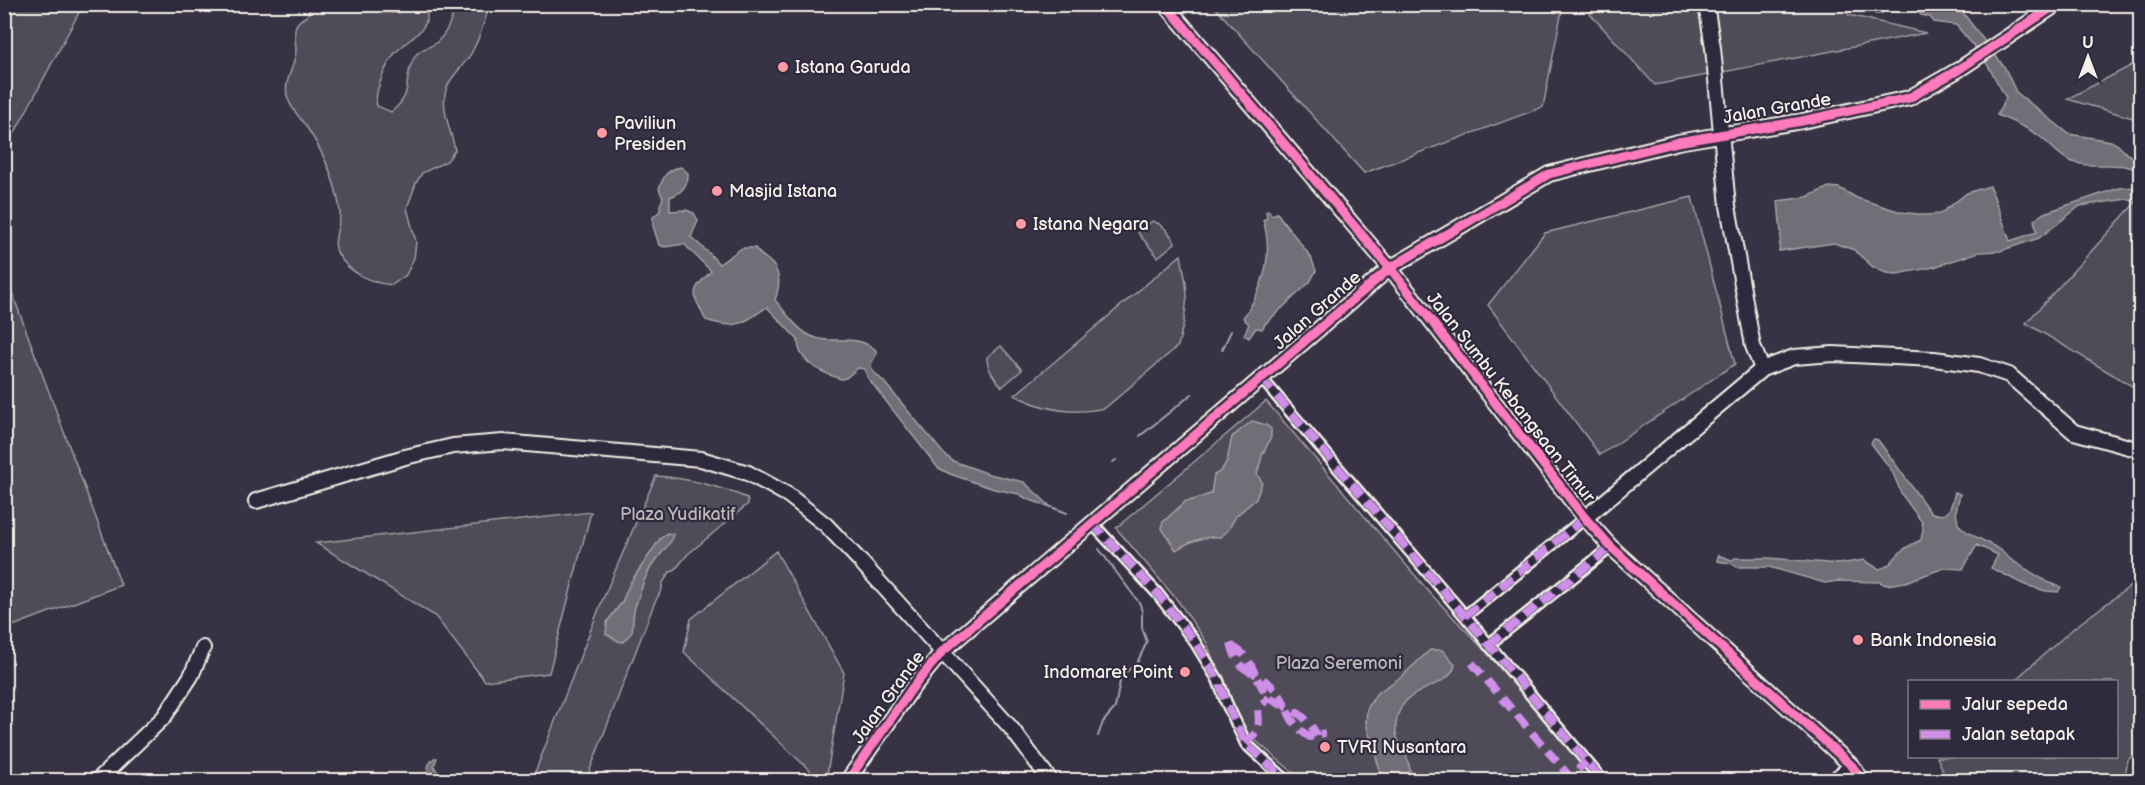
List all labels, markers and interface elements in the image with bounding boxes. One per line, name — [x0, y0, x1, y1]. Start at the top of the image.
north arrow — [2058, 27, 2118, 87]
text: U — [2082, 34, 2094, 53]
place label: Istana Garuda — [795, 57, 911, 78]
marker: Istana Garuda — [776, 60, 790, 74]
street label: Jalan Grande — [1721, 89, 1833, 128]
place label: Paviliun Presiden — [614, 113, 686, 155]
marker: Paviliun Presiden — [595, 126, 609, 140]
place label: Masjid Istana — [729, 181, 837, 202]
marker: Masjid Istana — [710, 184, 724, 198]
place label: Istana Negara — [1033, 214, 1149, 235]
marker: Istana Negara — [1014, 217, 1028, 231]
street label: Jalan Grande — [1269, 266, 1366, 354]
street label: Jalan Sumbu Kebangsaan Timur — [1422, 288, 1600, 507]
park label: Plaza Yudikatif — [620, 504, 736, 525]
place label: Bank Indonesia — [1870, 630, 1997, 651]
marker: Bank Indonesia — [1851, 633, 1865, 647]
street label: Jalan Grande — [848, 647, 929, 748]
park label: Plaza Seremoni — [1276, 653, 1402, 674]
place label: Indomaret Point — [1044, 662, 1173, 683]
marker: Indomaret Point — [1178, 665, 1192, 679]
legend — [1908, 680, 2118, 758]
text: Jalur sepeda — [1962, 694, 2068, 715]
text: Jalan setapak — [1962, 724, 2075, 745]
place label: TVRI Nusantara — [1337, 737, 1467, 758]
marker: TVRI Nusantara — [1318, 740, 1332, 754]

